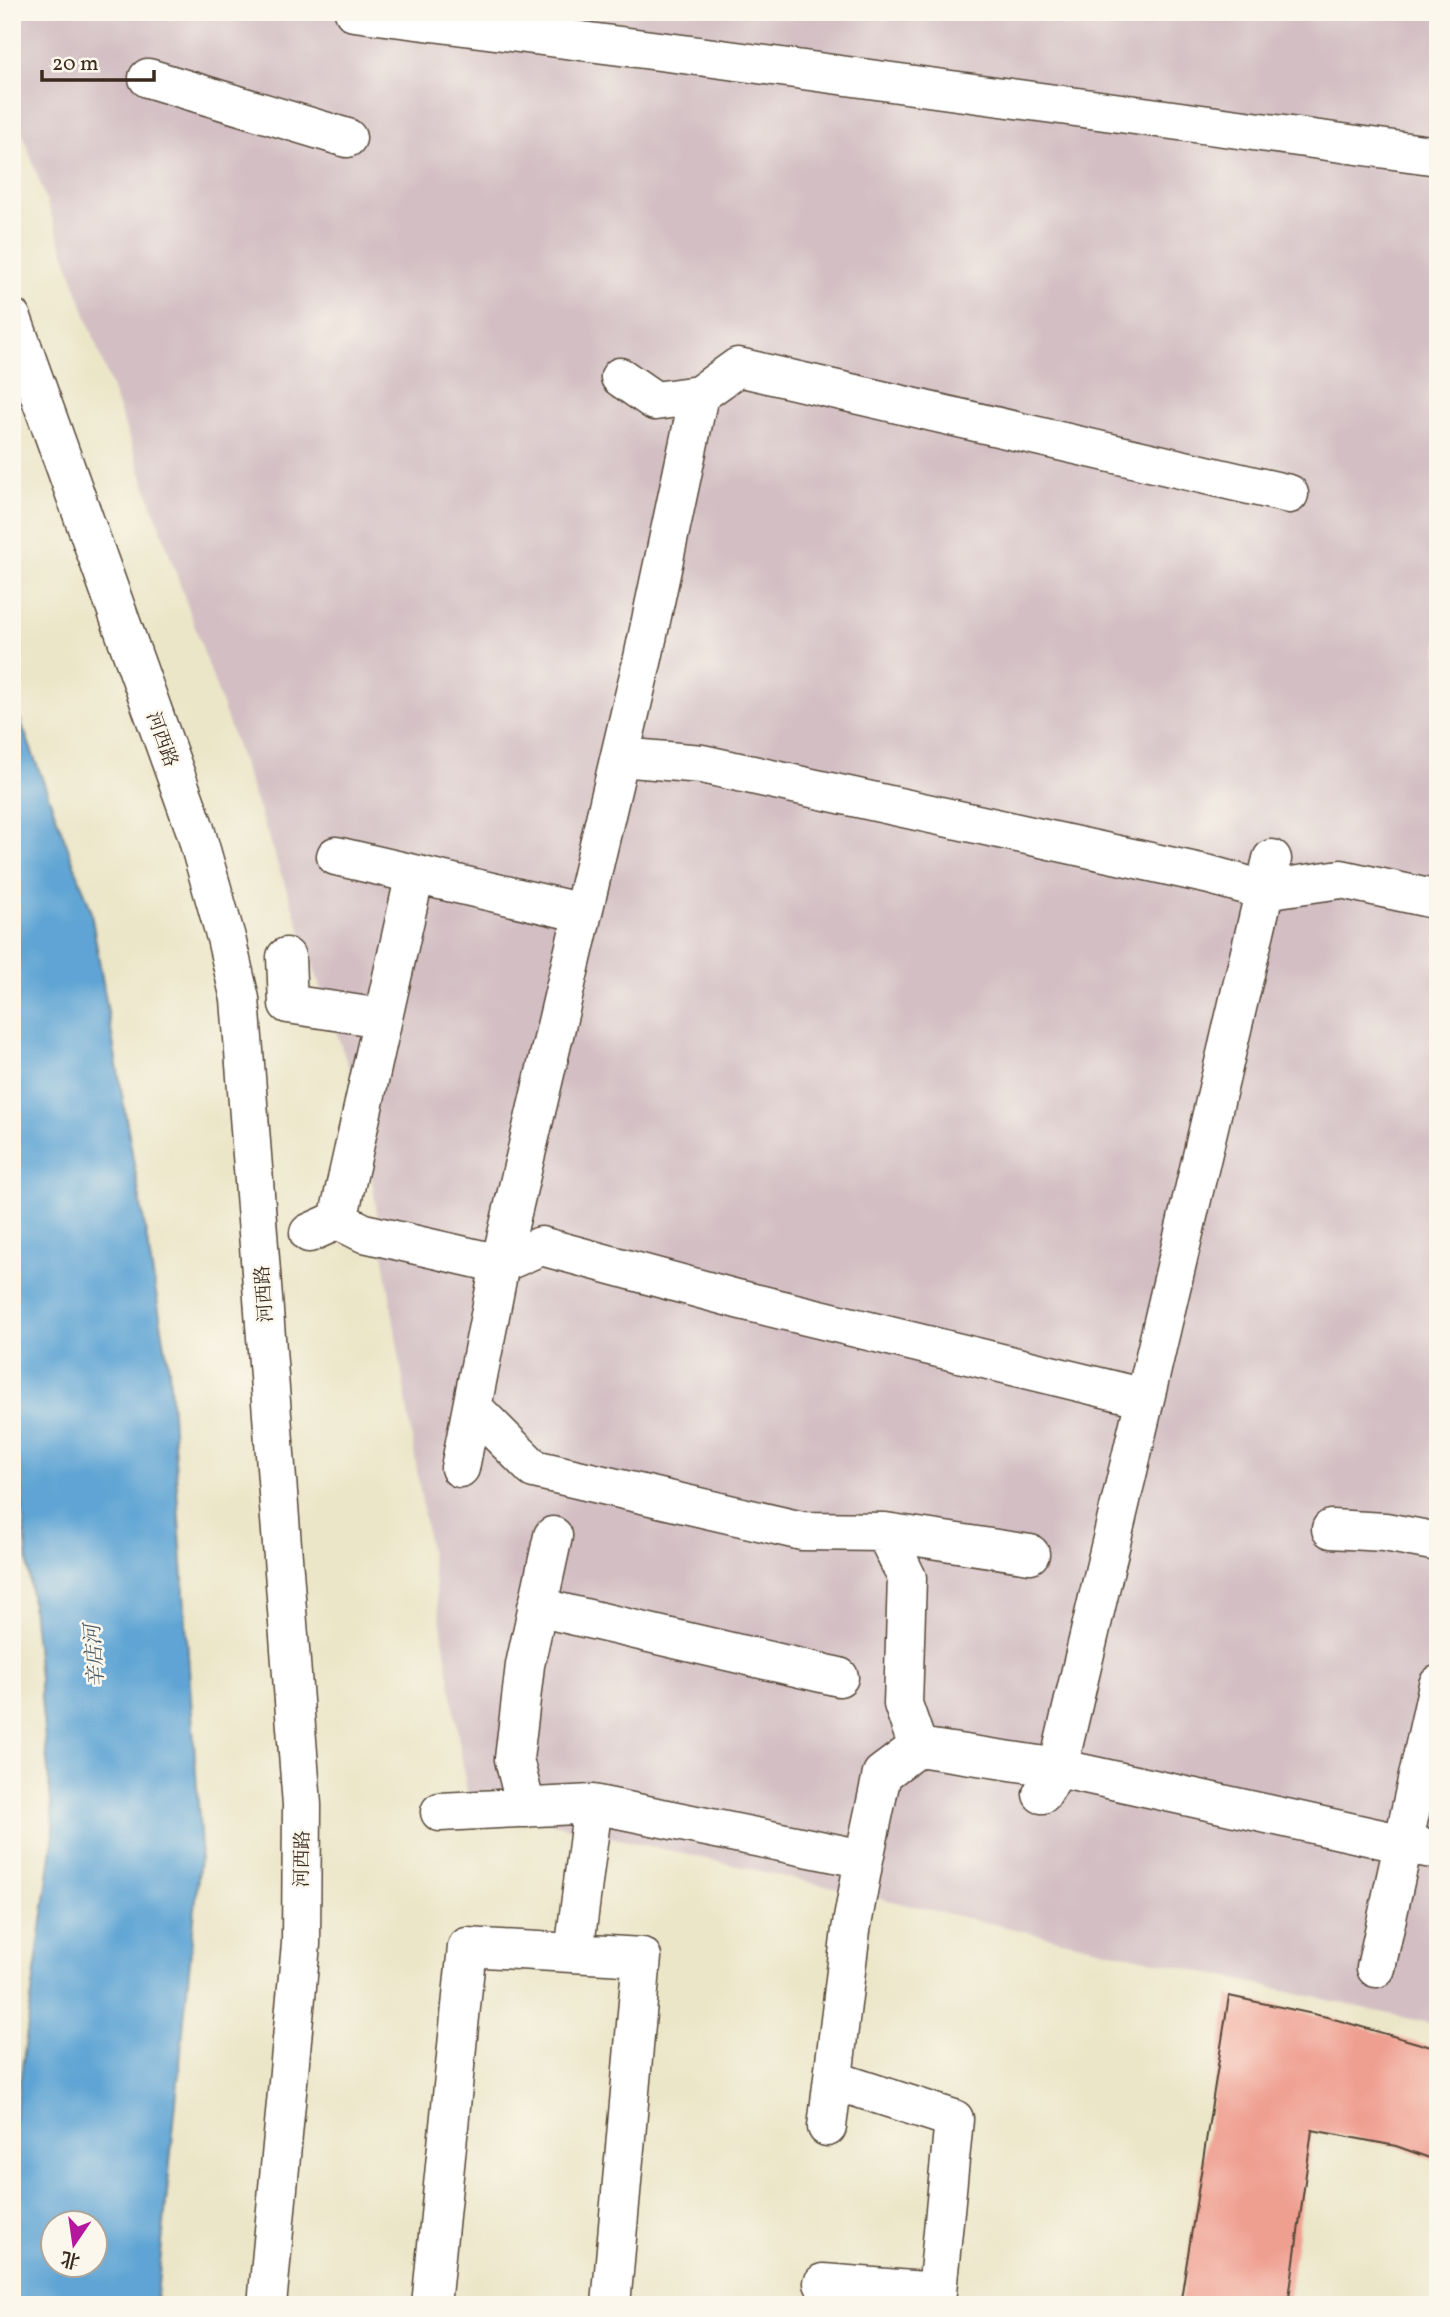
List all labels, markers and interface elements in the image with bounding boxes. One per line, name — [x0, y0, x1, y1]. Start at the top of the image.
scale bar — [42, 38, 154, 82]
text: 20 m — [52, 50, 98, 79]
street label: 河西路 — [139, 708, 183, 771]
street label: 河西路 — [250, 1265, 280, 1323]
water label: 辛店河 — [79, 1619, 112, 1688]
street label: 河西路 — [290, 1830, 316, 1888]
north arrow — [38, 2208, 108, 2278]
text: 北 — [58, 2244, 83, 2273]

